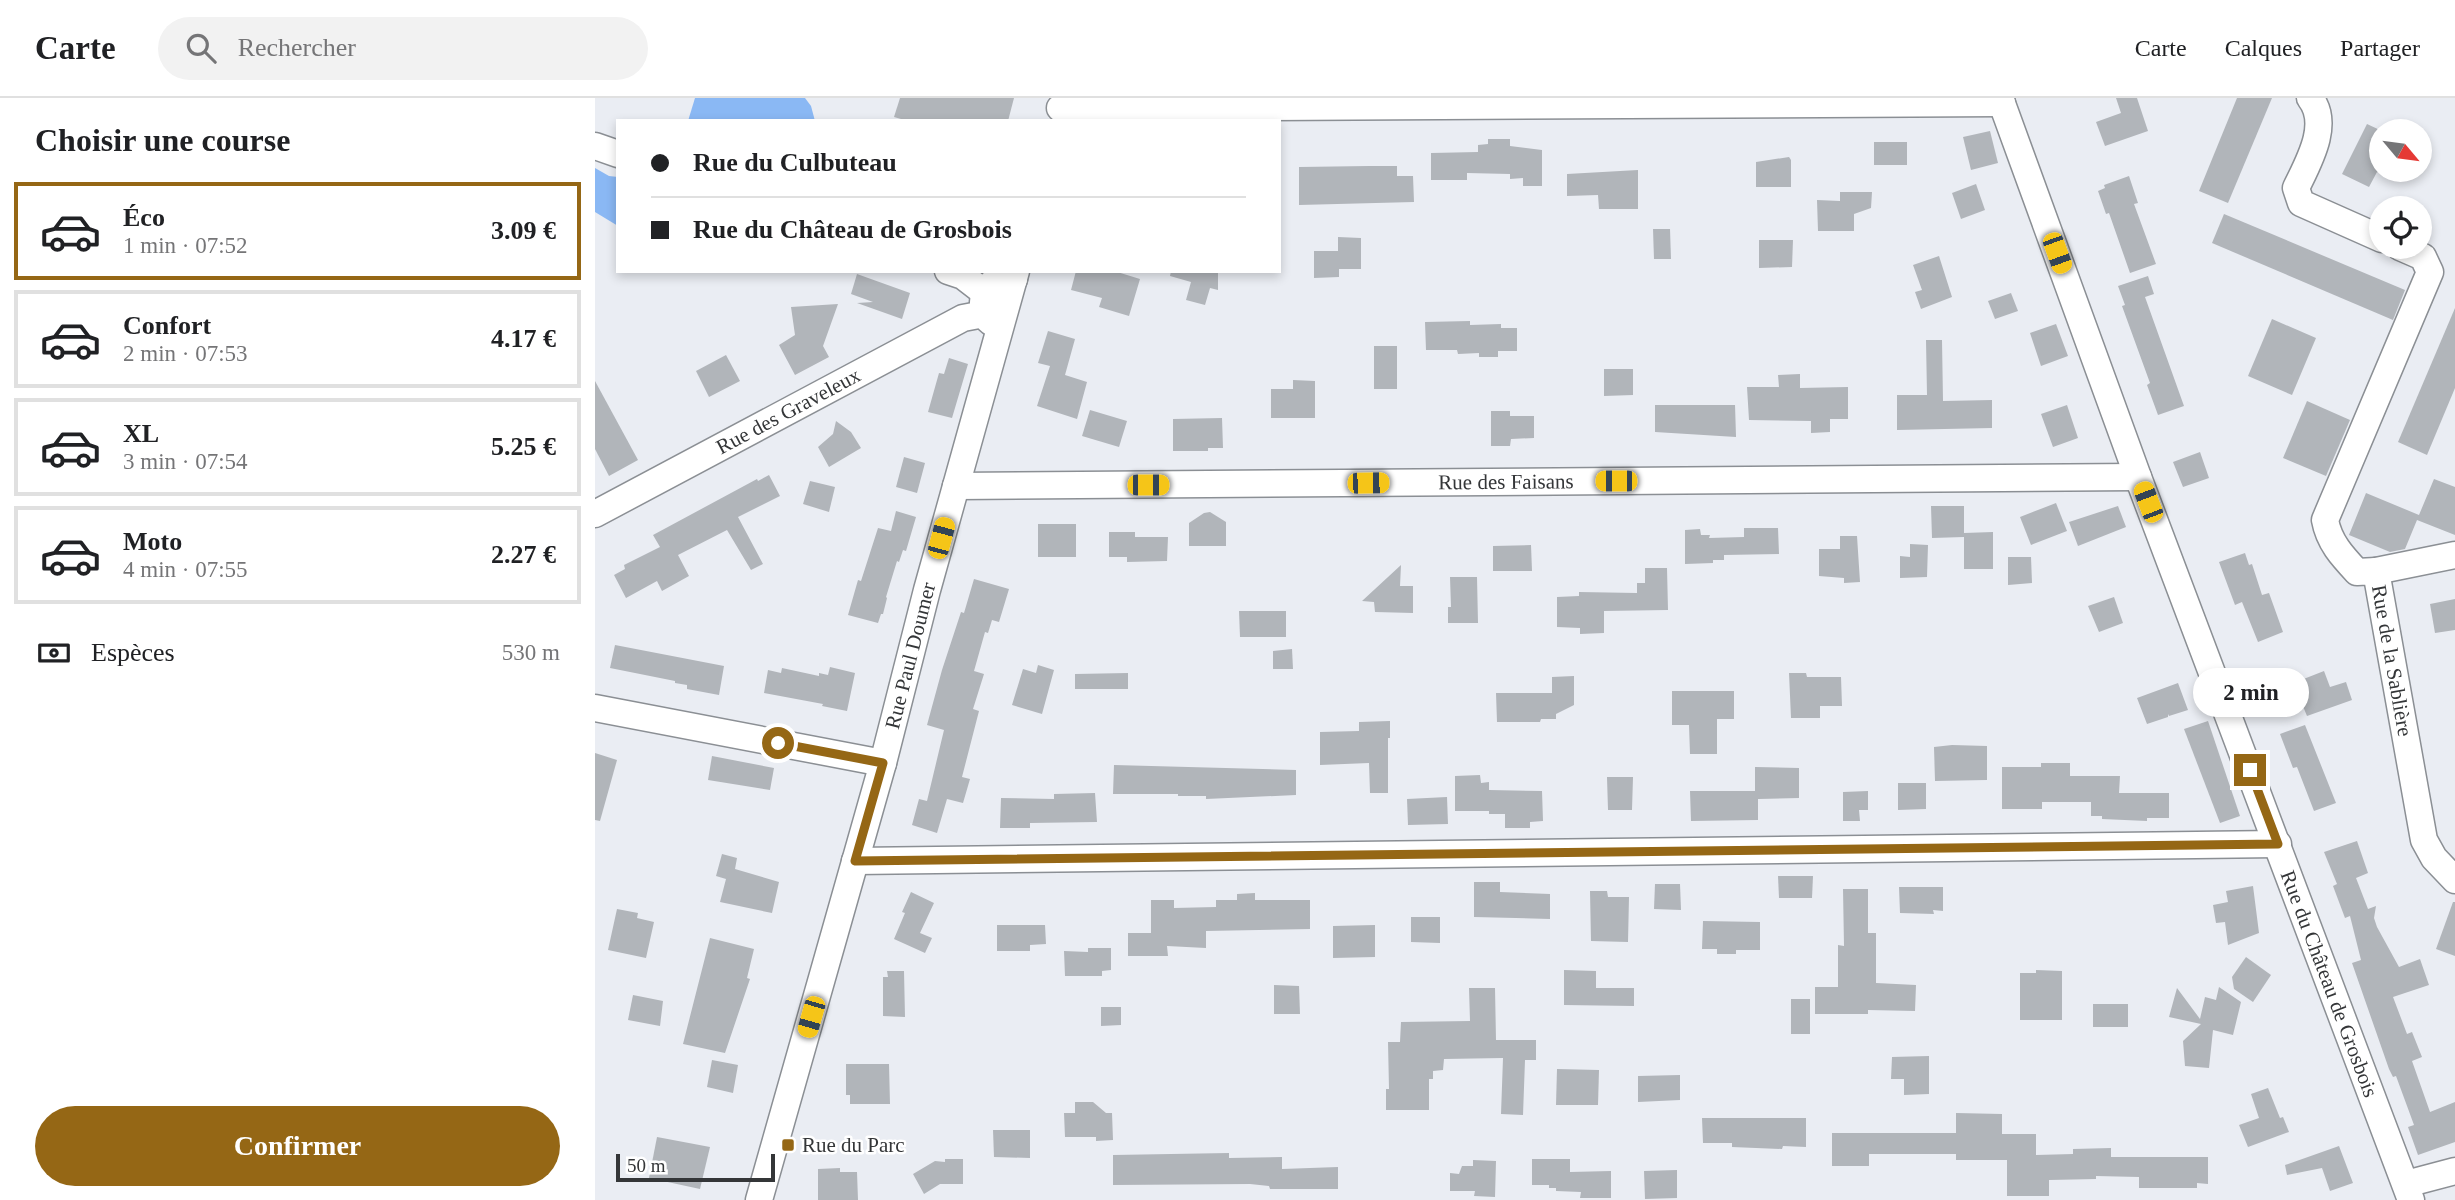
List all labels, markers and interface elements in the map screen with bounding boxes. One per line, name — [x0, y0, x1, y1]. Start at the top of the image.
search box — [158, 17, 648, 80]
icon: search — [182, 29, 220, 67]
text: Carte — [35, 30, 116, 66]
text: Rechercher — [238, 33, 356, 62]
text: Carte — [2135, 35, 2187, 61]
text: Calques — [2225, 35, 2302, 61]
text: Partager — [2340, 35, 2420, 61]
north arrow — [2369, 119, 2433, 182]
map controls — [2369, 119, 2432, 259]
text: Choisir une course — [35, 122, 290, 158]
text: Rue du Culbuteau — [693, 148, 897, 177]
button: locate — [2369, 196, 2432, 259]
icon: car — [39, 200, 102, 263]
text: Éco — [123, 203, 165, 232]
text: Rue du Château de Grosbois — [693, 215, 1012, 244]
text: 3.09 € — [491, 216, 556, 245]
car — [2040, 230, 2075, 276]
text: 1 min · 07:52 — [123, 233, 248, 258]
icon: car — [39, 308, 102, 371]
text: Confort — [123, 311, 211, 340]
text: 4.17 € — [491, 324, 556, 353]
text: 2 min · 07:53 — [123, 341, 248, 366]
street label: Rue des Graveleux — [712, 363, 865, 459]
icon: car — [39, 416, 102, 479]
text: XL — [123, 419, 159, 448]
text: 5.25 € — [491, 432, 556, 461]
text: 3 min · 07:54 — [123, 449, 248, 474]
street label: Rue des Faisans — [1438, 469, 1574, 494]
car — [1596, 471, 1638, 492]
car — [1347, 472, 1390, 494]
car — [1128, 475, 1170, 496]
car — [2131, 479, 2166, 525]
car — [926, 515, 957, 561]
icon: car — [39, 524, 102, 587]
text: Moto — [123, 527, 182, 556]
text: 2.27 € — [491, 540, 556, 569]
text: 4 min · 07:55 — [123, 557, 248, 582]
street label: Rue Paul Doumer — [880, 580, 941, 732]
street label: Rue de la Sablière — [2367, 583, 2417, 738]
icon: cash — [35, 634, 73, 672]
text: Espèces — [91, 638, 175, 667]
text: 530 m — [502, 640, 560, 665]
callout: 2 min — [2192, 668, 2308, 718]
text: 2 min — [2223, 680, 2279, 705]
route start — [762, 727, 794, 759]
route end — [2234, 754, 2266, 786]
street label: Rue du Château de Grosbois — [2276, 867, 2383, 1100]
car — [796, 994, 827, 1040]
button: Confirmer — [35, 1106, 560, 1186]
place label: Rue du Parc — [802, 1133, 905, 1157]
marker: Rue du Parc — [780, 1137, 796, 1153]
scale bar — [616, 1151, 775, 1183]
text: 50 m — [627, 1155, 666, 1176]

